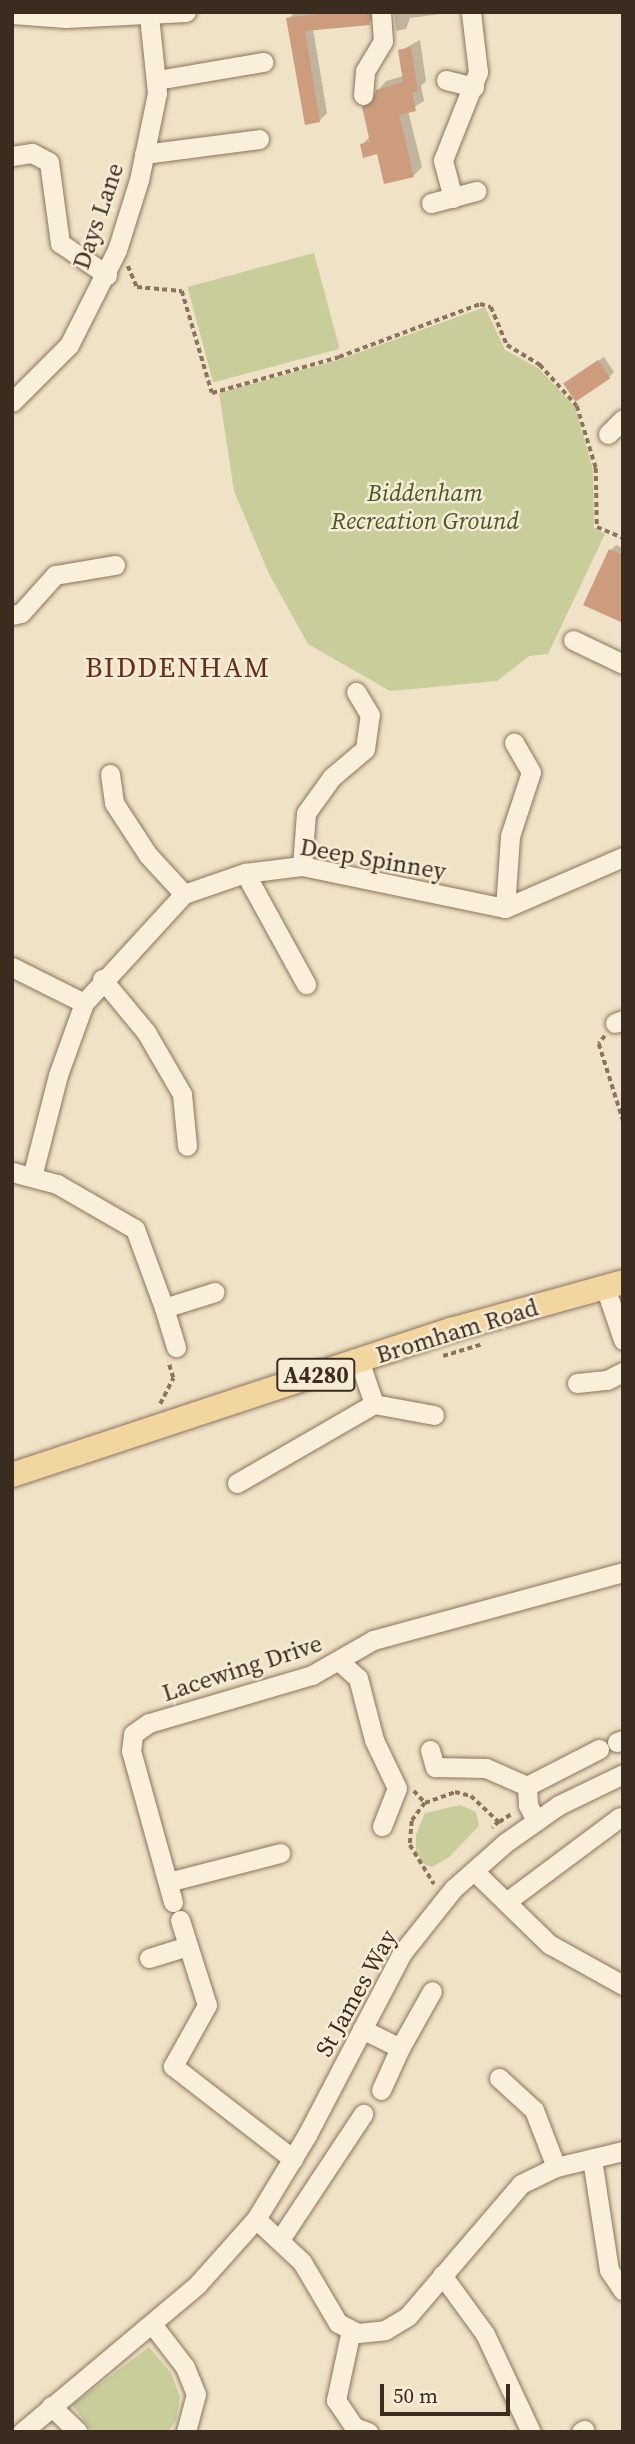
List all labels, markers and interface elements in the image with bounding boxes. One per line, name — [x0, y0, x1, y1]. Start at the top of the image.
street label: Days Lane — [66, 159, 130, 273]
park label: Biddenham Recreation Ground — [331, 479, 519, 535]
district label: BIDDENHAM — [86, 650, 270, 684]
street label: Deep Spinney — [298, 832, 448, 886]
street label: Bromham Road — [372, 1293, 542, 1369]
road number: A4280 — [276, 1356, 356, 1394]
street label: Lacewing Drive — [159, 1629, 325, 1707]
street label: St James Way — [309, 1924, 403, 2062]
scale bar — [383, 2370, 512, 2414]
text: 50 m — [393, 2381, 438, 2410]

